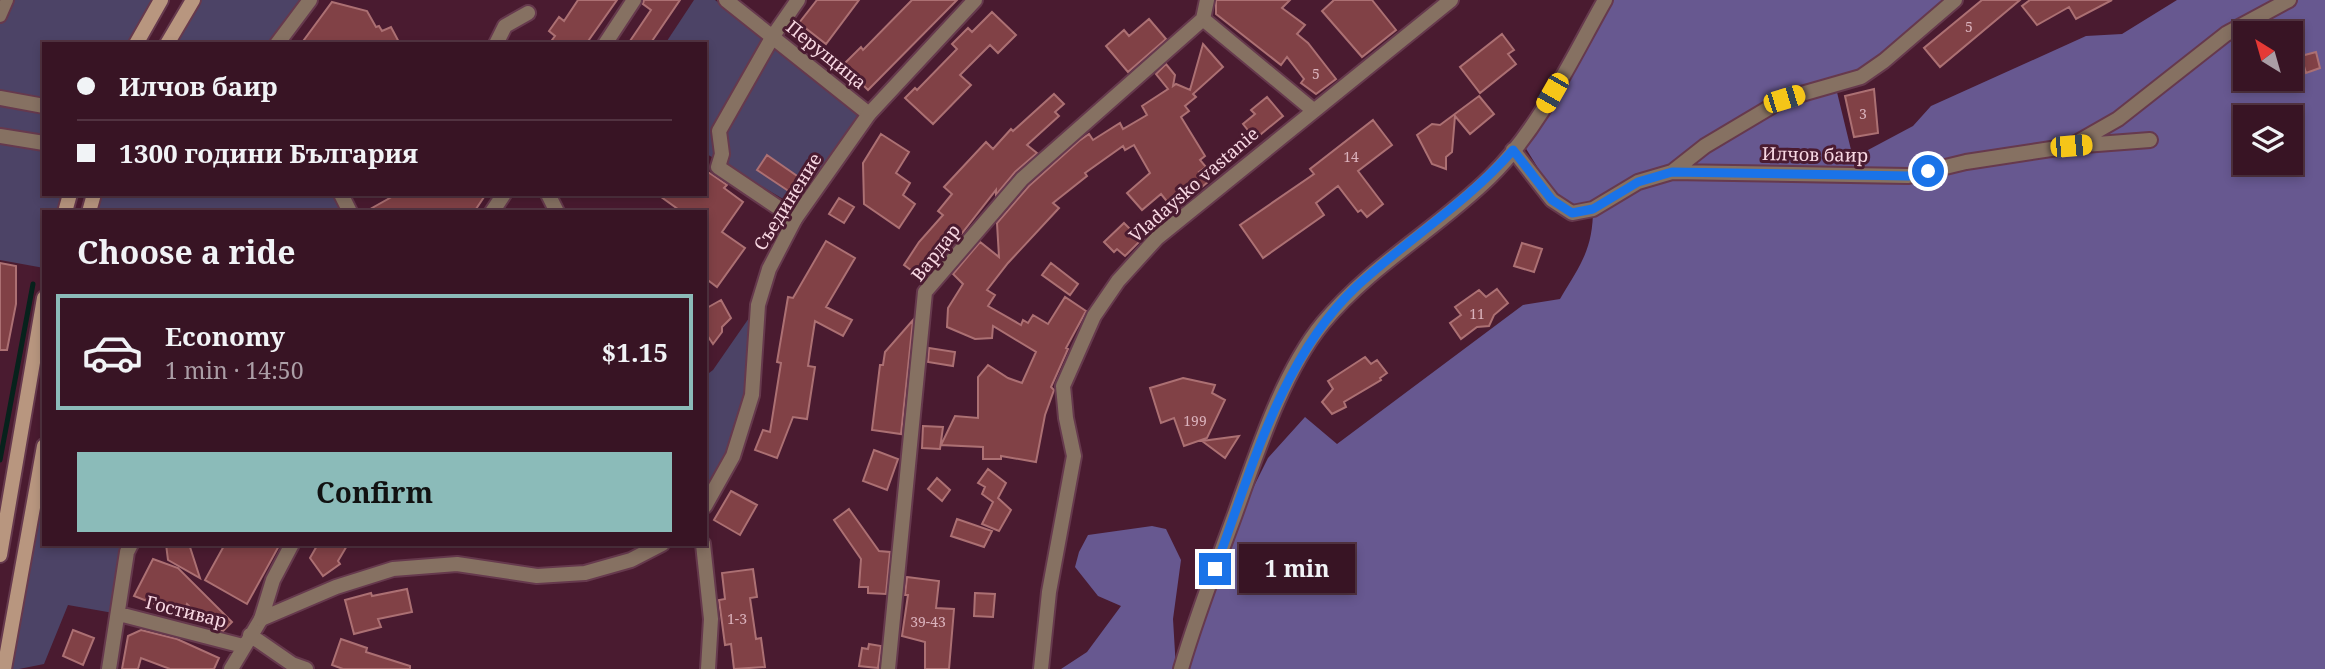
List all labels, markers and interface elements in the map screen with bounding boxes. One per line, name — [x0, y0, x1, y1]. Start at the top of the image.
street label: Перущица — [781, 14, 872, 94]
house number: 5 — [1965, 17, 1973, 36]
north arrow — [2233, 21, 2303, 91]
map controls — [2233, 21, 2303, 175]
house number: 5 — [1312, 64, 1320, 83]
text: Илчов баир — [119, 68, 278, 104]
car — [1533, 70, 1572, 116]
car — [1761, 83, 1808, 115]
house number: 3 — [1859, 104, 1867, 123]
button: layers — [2233, 105, 2303, 175]
street label: Vladaysko vastanie — [1123, 121, 1263, 247]
car — [2050, 134, 2093, 158]
text: 1300 години България — [119, 135, 418, 171]
street label: Илчов баир — [1762, 141, 1868, 167]
house number: 14 — [1343, 147, 1359, 166]
street label: Съединение — [748, 148, 827, 255]
route start — [1912, 155, 1944, 187]
street label: Вардар — [905, 219, 965, 286]
text: Choose a ride — [77, 230, 296, 273]
house number: 11 — [1469, 304, 1485, 323]
text: Economy — [165, 318, 285, 354]
icon: car — [81, 321, 144, 384]
text: $1.15 — [602, 334, 668, 370]
text: 1 min · 14:50 — [165, 354, 303, 386]
house number: 199 — [1183, 411, 1207, 430]
button: Confirm — [77, 452, 672, 532]
callout: 1 min — [1240, 544, 1355, 594]
text: 1 min — [1264, 552, 1330, 584]
route end — [1199, 553, 1231, 585]
street label: Гостивар — [143, 589, 229, 633]
house number: 1-3 — [727, 609, 747, 628]
house number: 39-43 — [910, 612, 946, 631]

